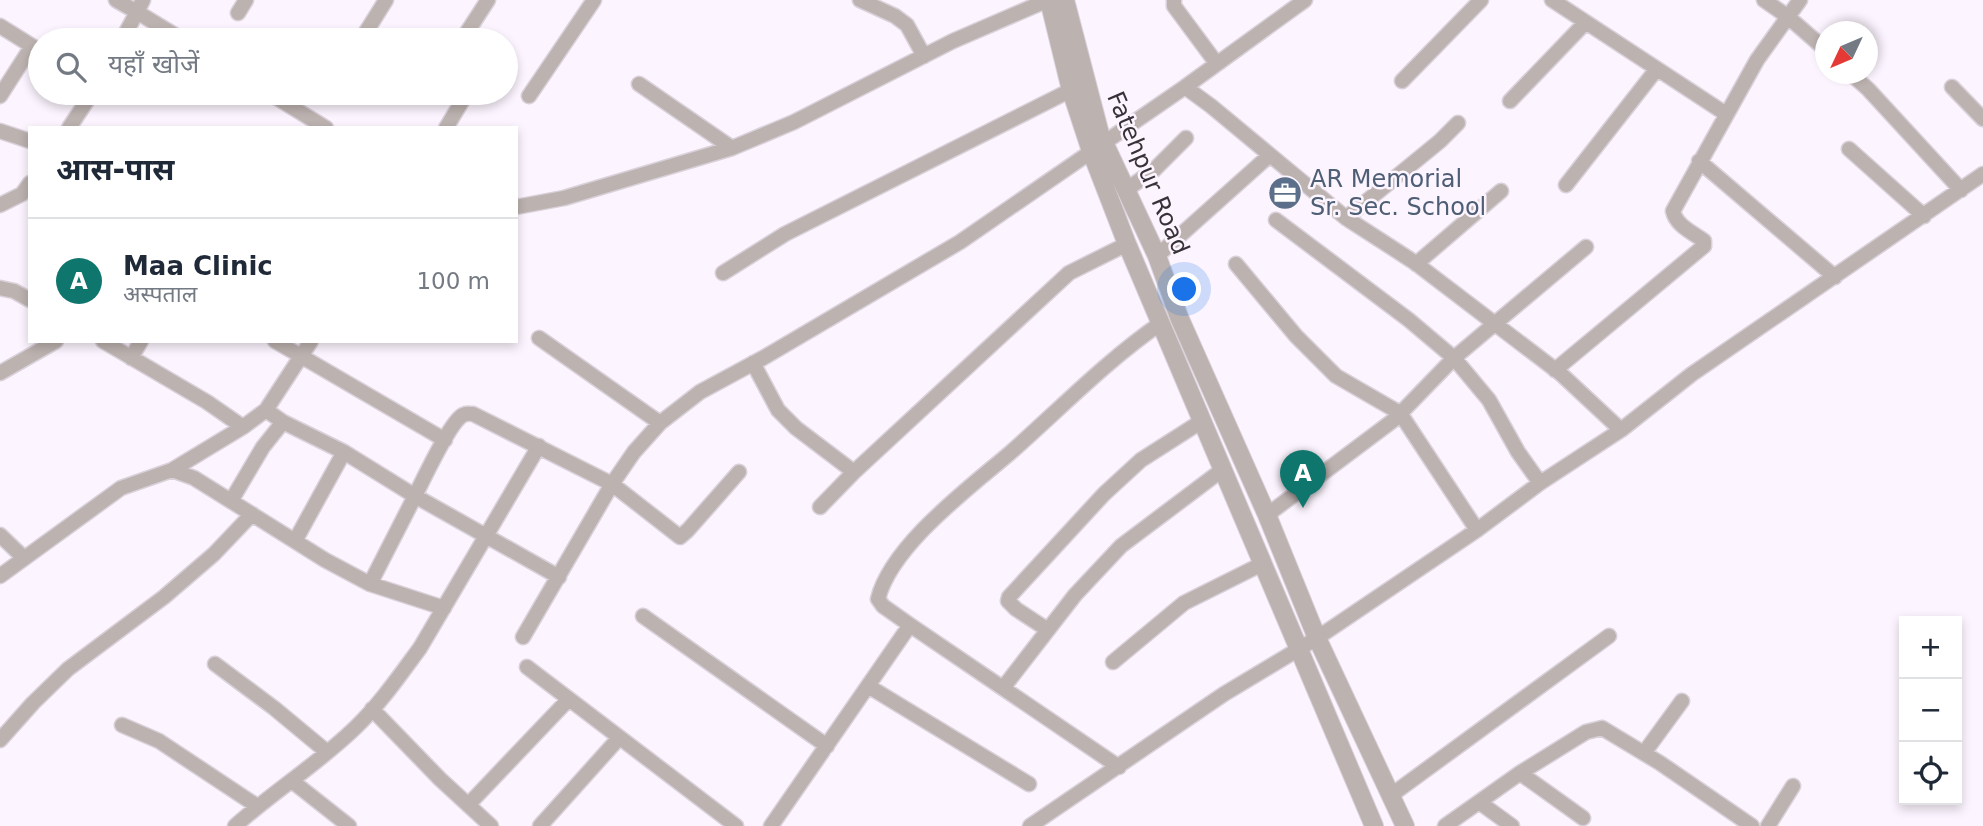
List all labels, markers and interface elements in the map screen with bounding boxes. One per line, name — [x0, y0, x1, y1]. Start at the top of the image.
north arrow — [1815, 21, 1878, 84]
search box — [28, 28, 518, 105]
icon: search — [52, 48, 90, 86]
text: यहाँ खोजें — [108, 49, 199, 79]
street label: Fatehpur Road — [1101, 88, 1195, 258]
text: आस-पास — [56, 152, 174, 187]
place label: AR Memorial Sr. Sec. School — [1310, 165, 1486, 221]
office icon: AR Memorial Sr. Sec. School — [1266, 174, 1304, 212]
text: Maa Clinic — [123, 251, 273, 281]
text: A — [70, 268, 88, 294]
text: 100 m — [416, 268, 490, 294]
your location — [1167, 272, 1201, 306]
text: अस्पताल — [123, 281, 197, 307]
pin: A — [1280, 450, 1326, 508]
map controls — [1899, 616, 1962, 805]
button: + — [1899, 616, 1962, 679]
button: − — [1899, 679, 1962, 742]
button: locate — [1899, 742, 1962, 805]

